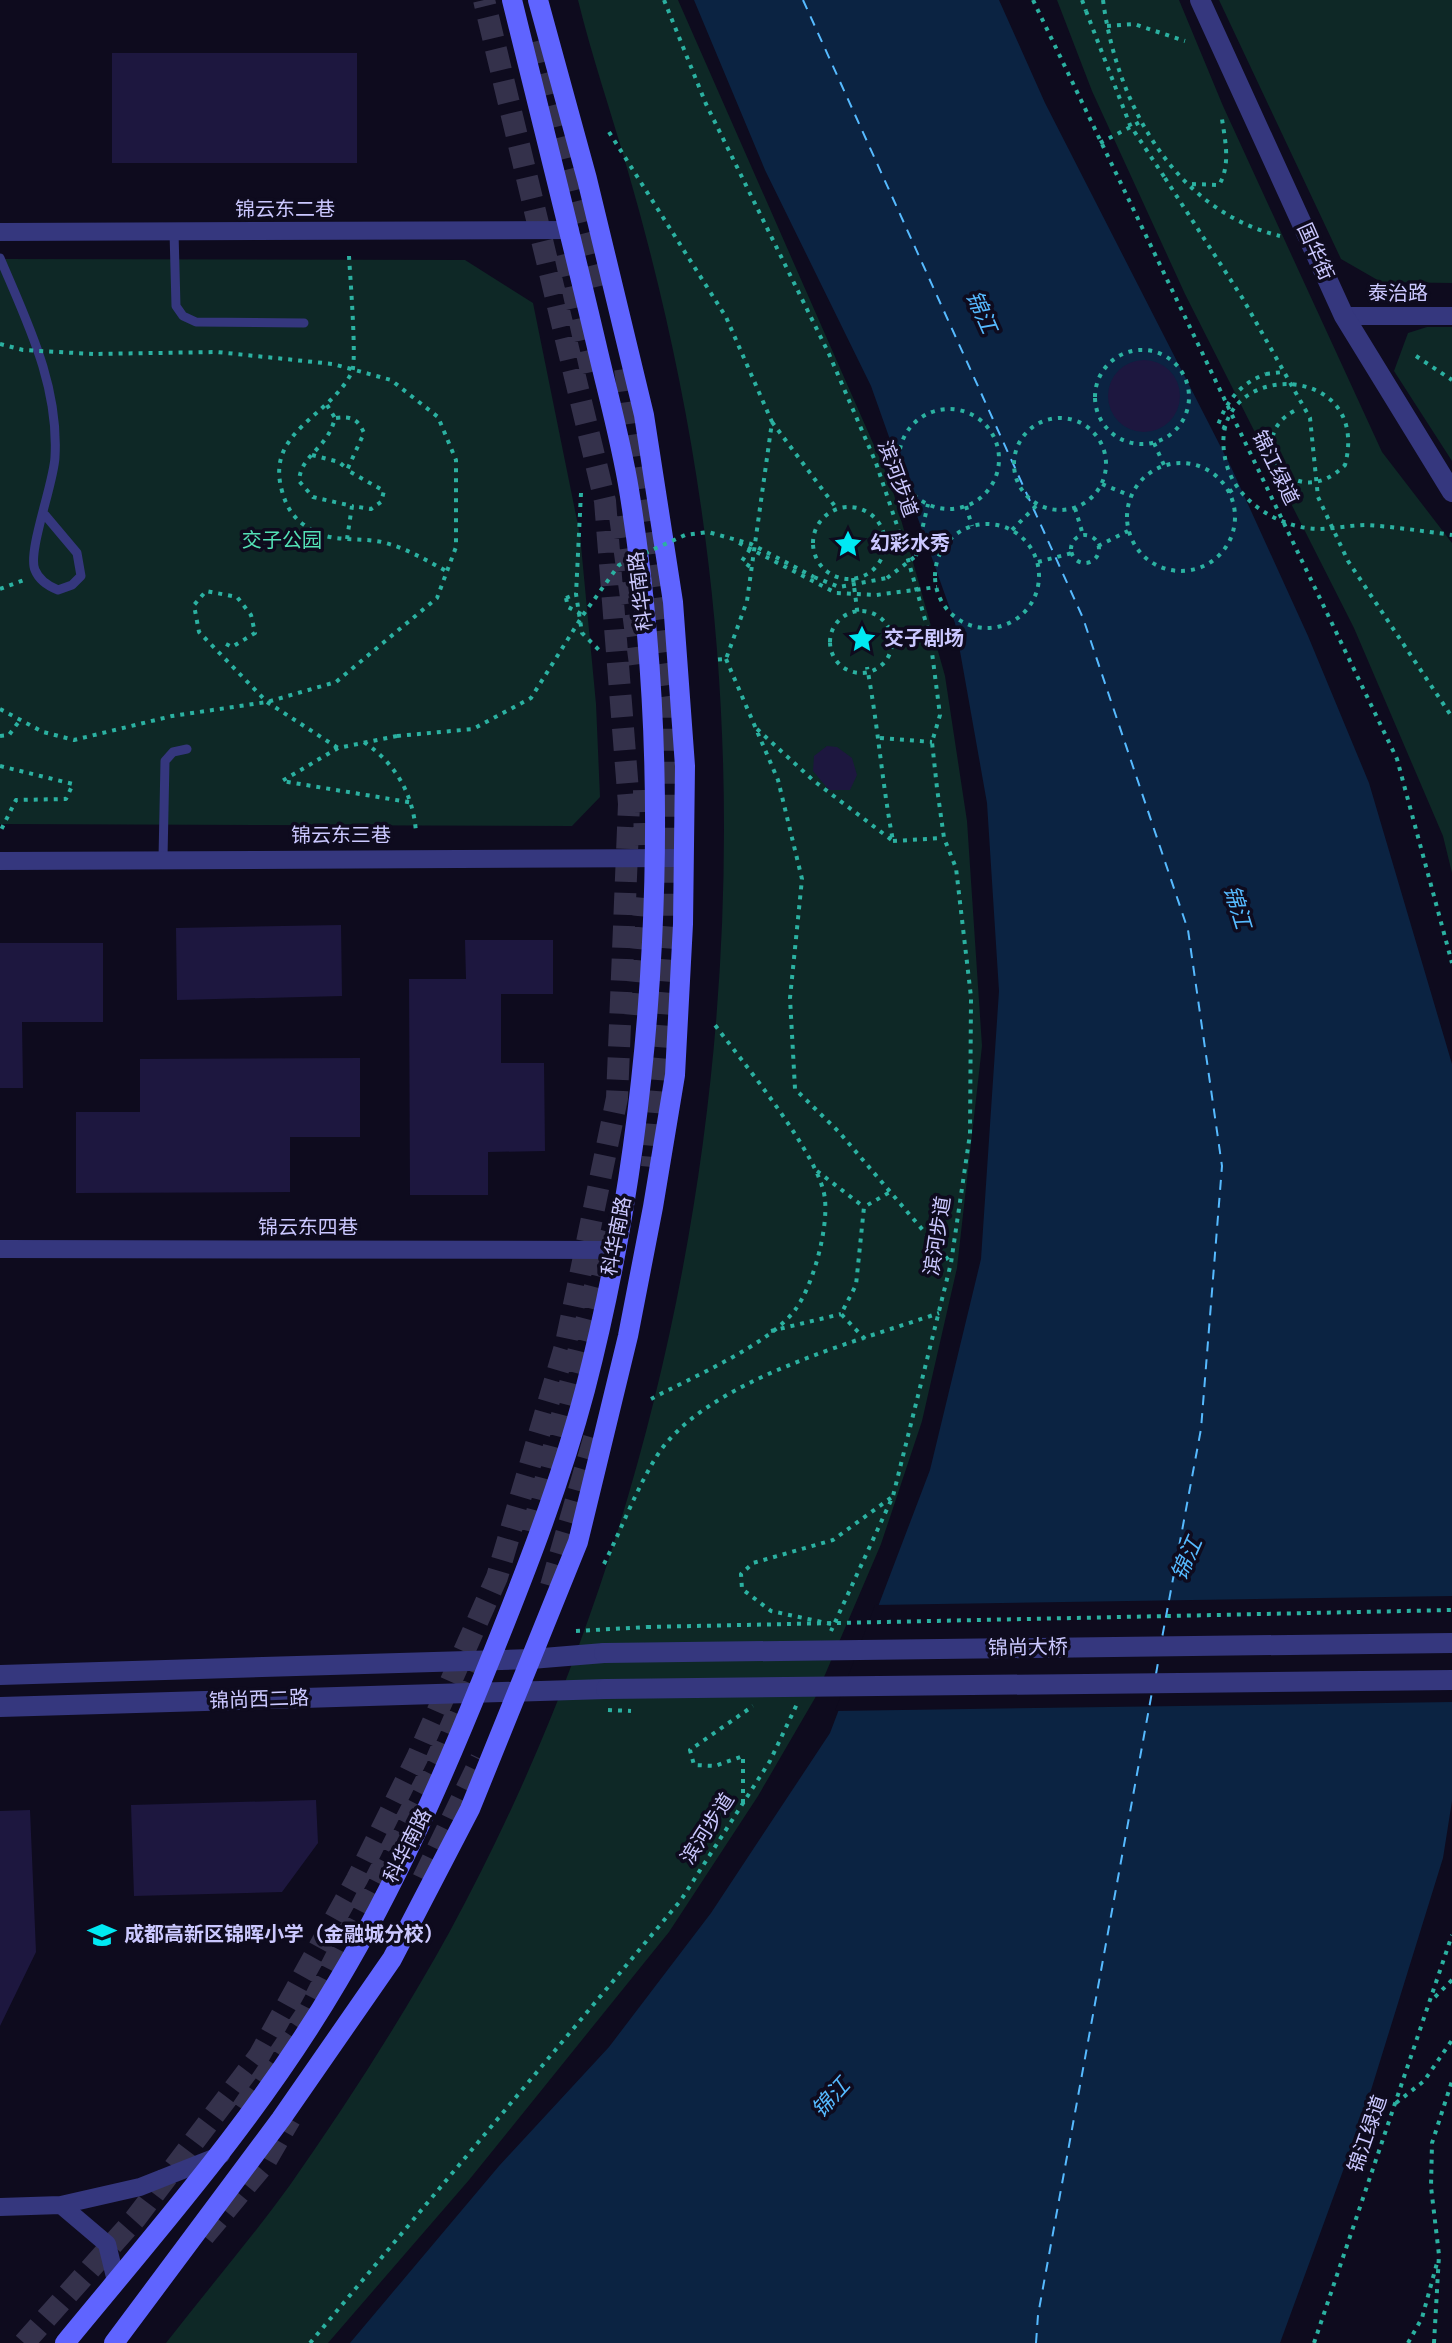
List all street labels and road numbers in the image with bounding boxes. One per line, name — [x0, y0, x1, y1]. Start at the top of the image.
street label: 锦云东二巷 — [235, 198, 335, 222]
street label: 国华街 — [1292, 220, 1338, 284]
street label: 泰治路 — [1368, 282, 1428, 306]
street label: 锦江绿道 — [1247, 427, 1303, 509]
street label: 滨河步道 — [872, 437, 922, 521]
street label: 科华南路 — [624, 550, 658, 632]
street label: 锦云东三巷 — [291, 824, 391, 848]
street label: 科华南路 — [598, 1194, 636, 1278]
street label: 滨河步道 — [920, 1195, 956, 1277]
street label: 锦云东四巷 — [258, 1216, 358, 1240]
street label: 锦尚大桥 — [988, 1635, 1068, 1661]
street label: 锦尚西二路 — [209, 1686, 309, 1714]
street label: 滨河步道 — [676, 1789, 740, 1869]
street label: 科华南路 — [379, 1805, 437, 1887]
street label: 锦江绿道 — [1344, 2092, 1392, 2176]

